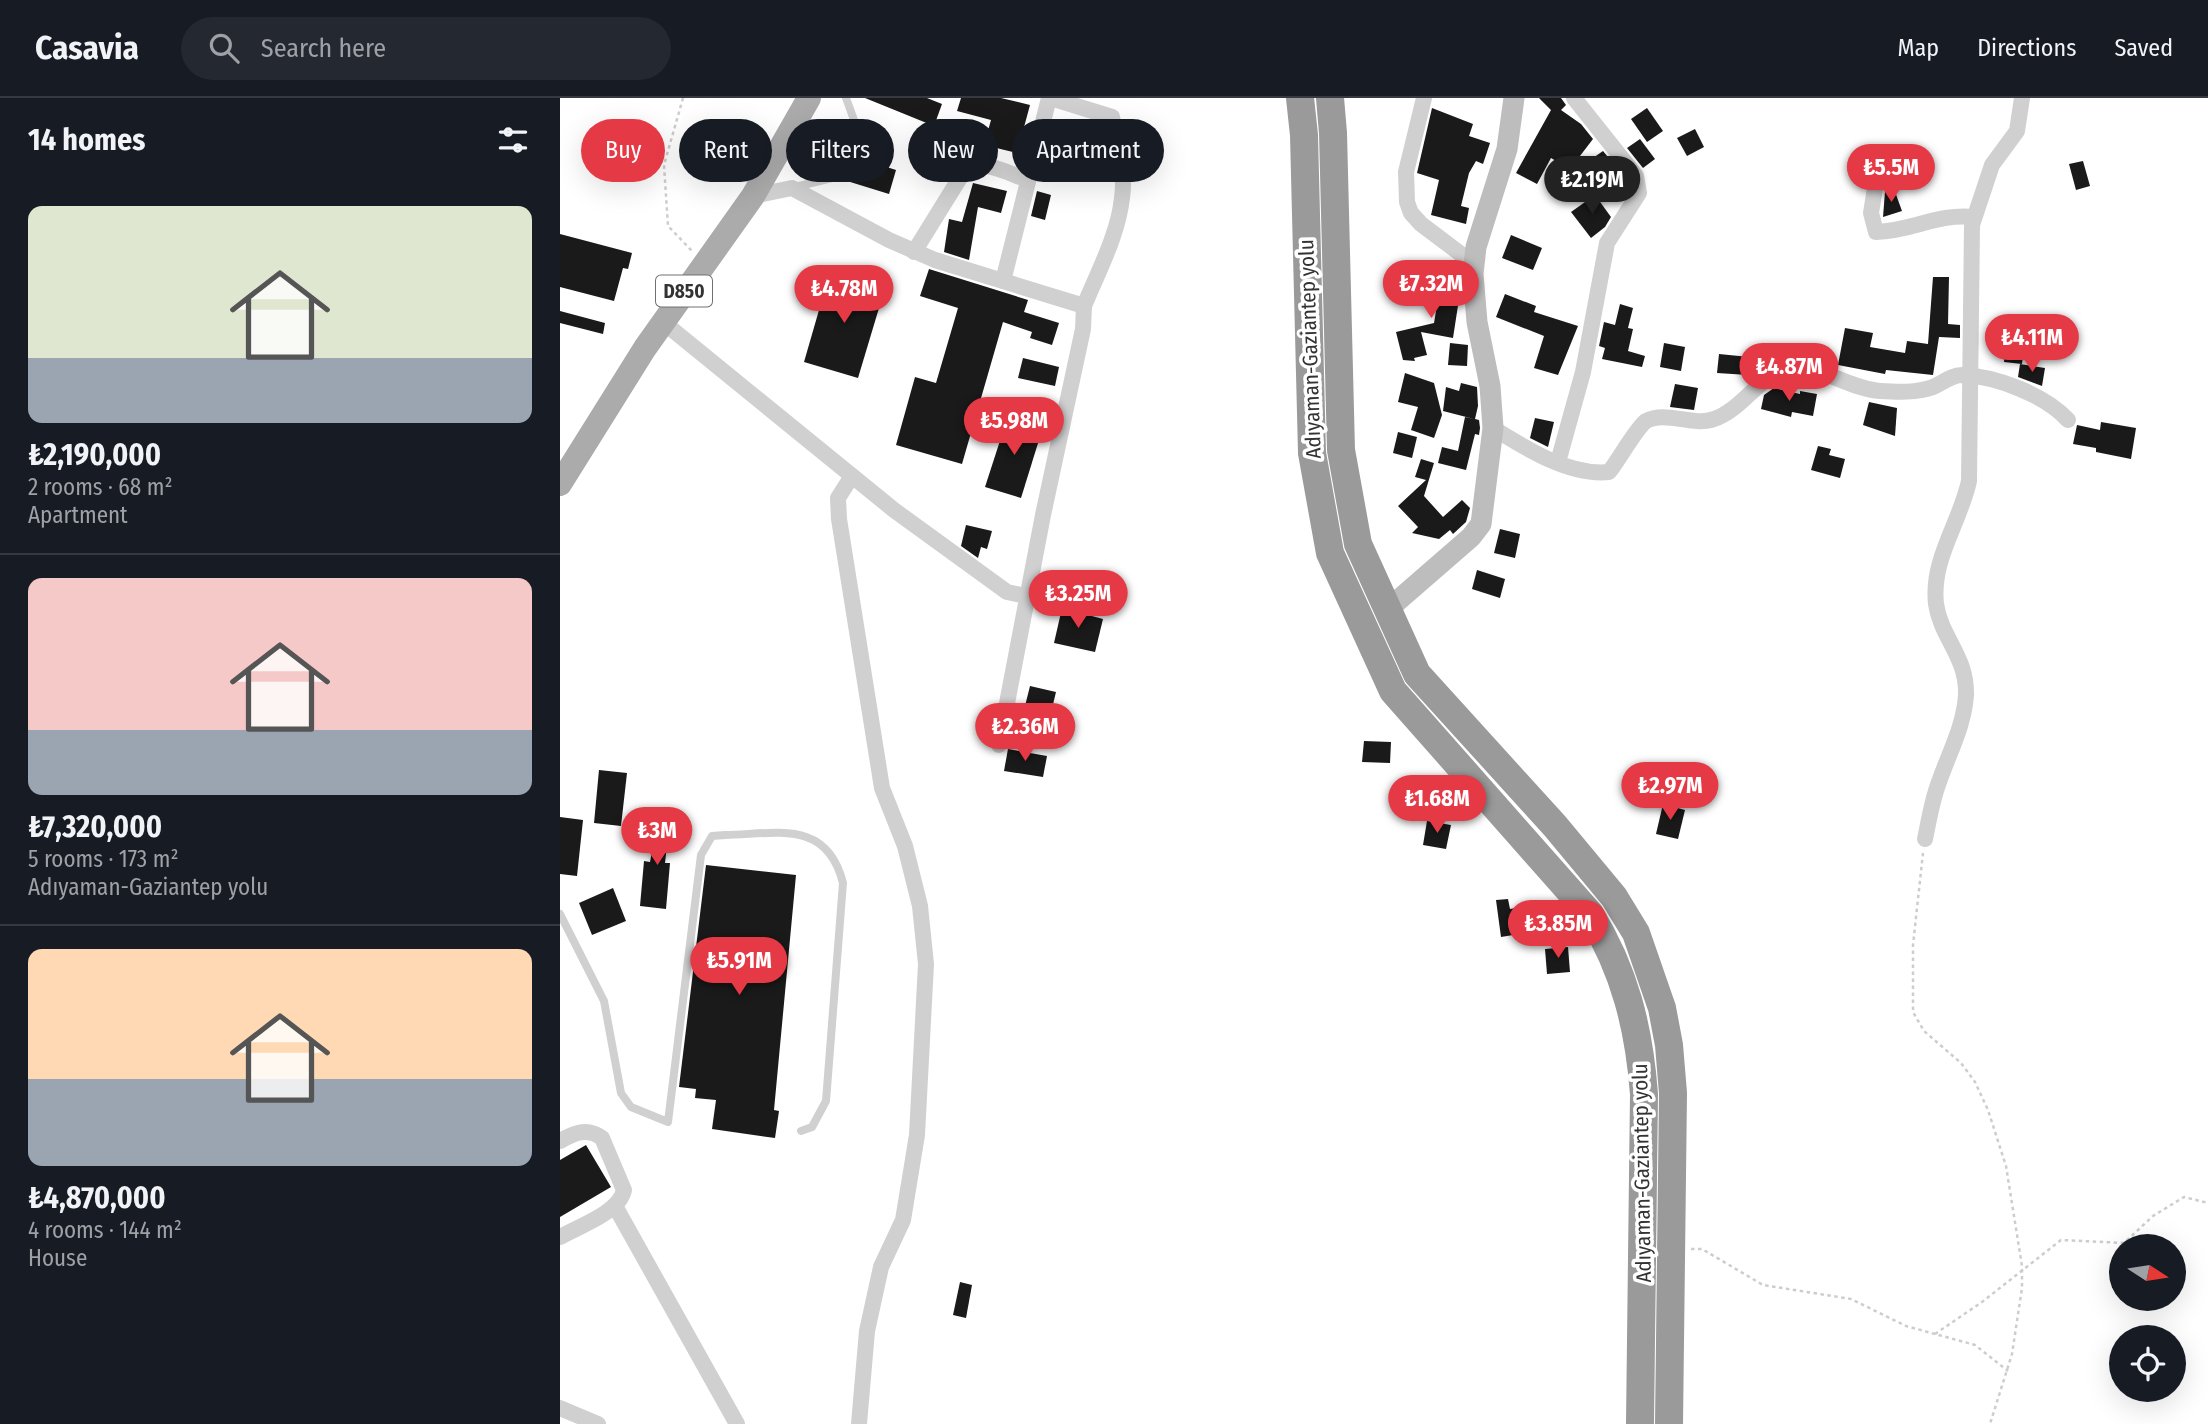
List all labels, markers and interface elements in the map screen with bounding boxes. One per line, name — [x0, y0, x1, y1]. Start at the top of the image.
search box — [181, 17, 671, 80]
text: Casavia — [35, 28, 139, 68]
icon: search — [205, 29, 243, 67]
text: Search here — [261, 33, 386, 64]
text: Map — [1898, 34, 1939, 62]
text: Directions — [1977, 34, 2076, 62]
text: Saved — [2114, 34, 2173, 62]
chip: Buy — [581, 119, 665, 182]
chip: Rent — [679, 119, 772, 182]
chip: Filters — [786, 119, 894, 182]
chip: New — [908, 119, 998, 182]
chip: Apartment — [1012, 119, 1164, 182]
icon: filters — [494, 121, 532, 159]
text: 14 homes — [28, 122, 145, 158]
pin: ₺5.5M — [1842, 144, 1940, 204]
text: ₺5.5M — [1863, 153, 1919, 181]
pin: ₺2.19M — [1535, 156, 1649, 216]
text: ₺2.19M — [1560, 165, 1624, 193]
street label: Adıyaman-Gaziantep yolu — [1293, 239, 1327, 459]
icon: home — [217, 252, 343, 378]
pin: ₺7.32M — [1374, 260, 1488, 320]
pin: ₺4.78M — [787, 266, 901, 325]
text: ₺7.32M — [1399, 269, 1463, 297]
text: ₺4.78M — [810, 274, 878, 302]
road number: D850 — [656, 276, 712, 307]
pin: ₺4.11M — [1975, 314, 2089, 374]
text: ₺4.11M — [2001, 323, 2063, 351]
pin: ₺4.87M — [1732, 344, 1846, 403]
text: ₺4.87M — [1755, 352, 1823, 380]
pin: ₺5.98M — [957, 398, 1071, 457]
text: ₺5.98M — [980, 406, 1048, 434]
text: ₺2,190,000 — [28, 437, 161, 473]
text: 2 rooms · 68 m² — [28, 473, 173, 501]
text: Apartment — [28, 501, 128, 529]
pin: ₺3.25M — [1021, 570, 1135, 630]
text: ₺3.25M — [1045, 579, 1111, 607]
icon: home — [217, 624, 343, 750]
pin: ₺2.36M — [968, 704, 1082, 763]
text: ₺2.36M — [991, 712, 1059, 740]
pin: ₺2.97M — [1613, 762, 1727, 822]
text: ₺2.97M — [1637, 771, 1703, 799]
pin: ₺1.68M — [1380, 776, 1494, 835]
text: ₺1.68M — [1404, 784, 1470, 812]
pin: ₺3M — [623, 808, 691, 867]
text: ₺7,320,000 — [28, 809, 162, 845]
text: ₺3M — [637, 816, 677, 844]
text: 5 rooms · 173 m² — [28, 845, 179, 873]
text: Adıyaman-Gaziantep yolu — [28, 873, 268, 901]
pin: ₺3.85M — [1501, 900, 1615, 960]
text: ₺3.85M — [1524, 909, 1592, 937]
pin: ₺5.91M — [682, 937, 796, 997]
text: ₺5.91M — [706, 946, 772, 974]
icon: home — [217, 995, 343, 1121]
street label: Adıyaman-Gaziantep yolu — [1627, 1063, 1657, 1283]
text: ₺4,870,000 — [28, 1180, 166, 1216]
text: 4 rooms · 144 m² — [28, 1216, 182, 1244]
north arrow — [2109, 1234, 2186, 1311]
map controls — [2109, 1234, 2186, 1402]
text: House — [28, 1244, 87, 1272]
button: locate — [2109, 1325, 2186, 1402]

